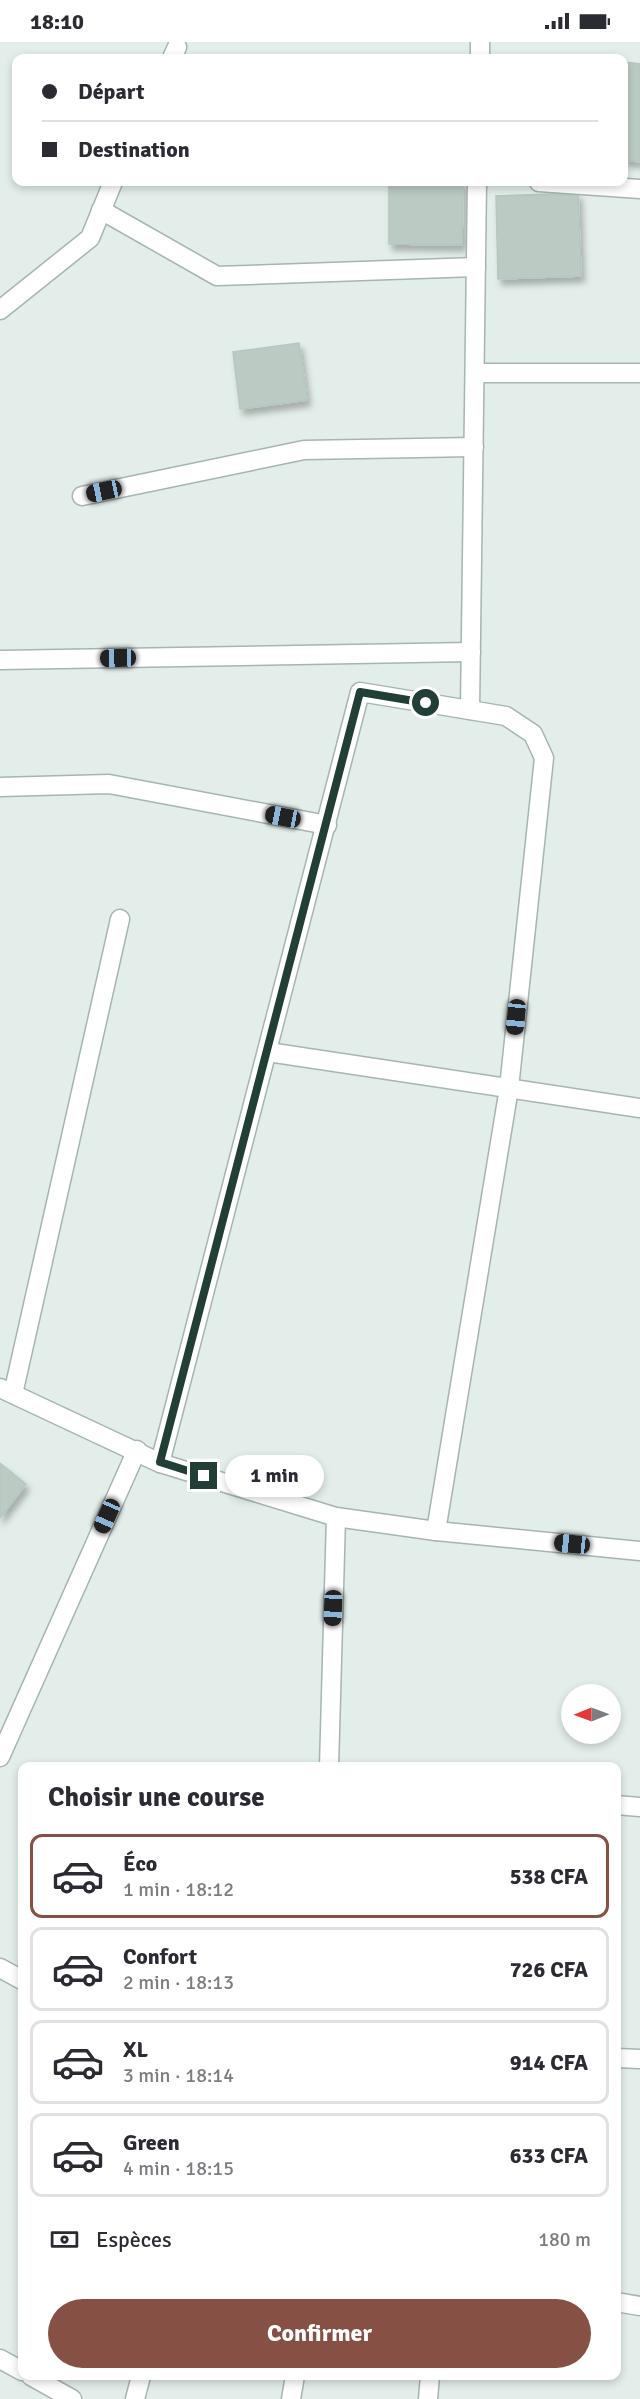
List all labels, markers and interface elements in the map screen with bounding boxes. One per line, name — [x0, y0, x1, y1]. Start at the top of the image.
text: 18:10 — [30, 8, 84, 35]
text: Départ — [78, 78, 145, 105]
text: Destination — [78, 136, 190, 163]
car — [85, 478, 123, 504]
car — [100, 649, 136, 667]
route start — [412, 689, 439, 716]
car — [264, 805, 302, 829]
car — [505, 998, 527, 1036]
callout: 1 min — [225, 1455, 324, 1497]
route end — [190, 1462, 217, 1489]
text: 1 min — [250, 1463, 299, 1488]
car — [91, 1496, 123, 1536]
car — [553, 1533, 591, 1555]
car — [323, 1590, 343, 1626]
north arrow — [561, 1684, 621, 1744]
map controls — [561, 1684, 621, 1744]
text: Choisir une course — [48, 1781, 265, 1814]
icon: car — [51, 1849, 105, 1903]
text: Éco — [123, 1850, 157, 1877]
text: 538 CFA — [510, 1863, 588, 1890]
text: 1 min · 18:12 — [123, 1877, 234, 1902]
icon: car — [51, 1942, 105, 1996]
text: Confort — [123, 1943, 197, 1970]
text: 726 CFA — [510, 1956, 588, 1983]
text: 2 min · 18:13 — [123, 1970, 234, 1995]
icon: car — [51, 2035, 105, 2089]
text: XL — [123, 2036, 148, 2063]
text: 914 CFA — [510, 2049, 588, 2076]
text: 3 min · 18:14 — [123, 2063, 234, 2088]
icon: car — [51, 2128, 105, 2182]
text: Green — [123, 2129, 180, 2156]
text: 633 CFA — [510, 2142, 588, 2169]
text: 4 min · 18:15 — [123, 2156, 234, 2181]
icon: cash — [48, 2223, 81, 2256]
text: Espèces — [96, 2226, 172, 2253]
text: 180 m — [538, 2227, 591, 2252]
button: Confirmer — [48, 2299, 591, 2368]

